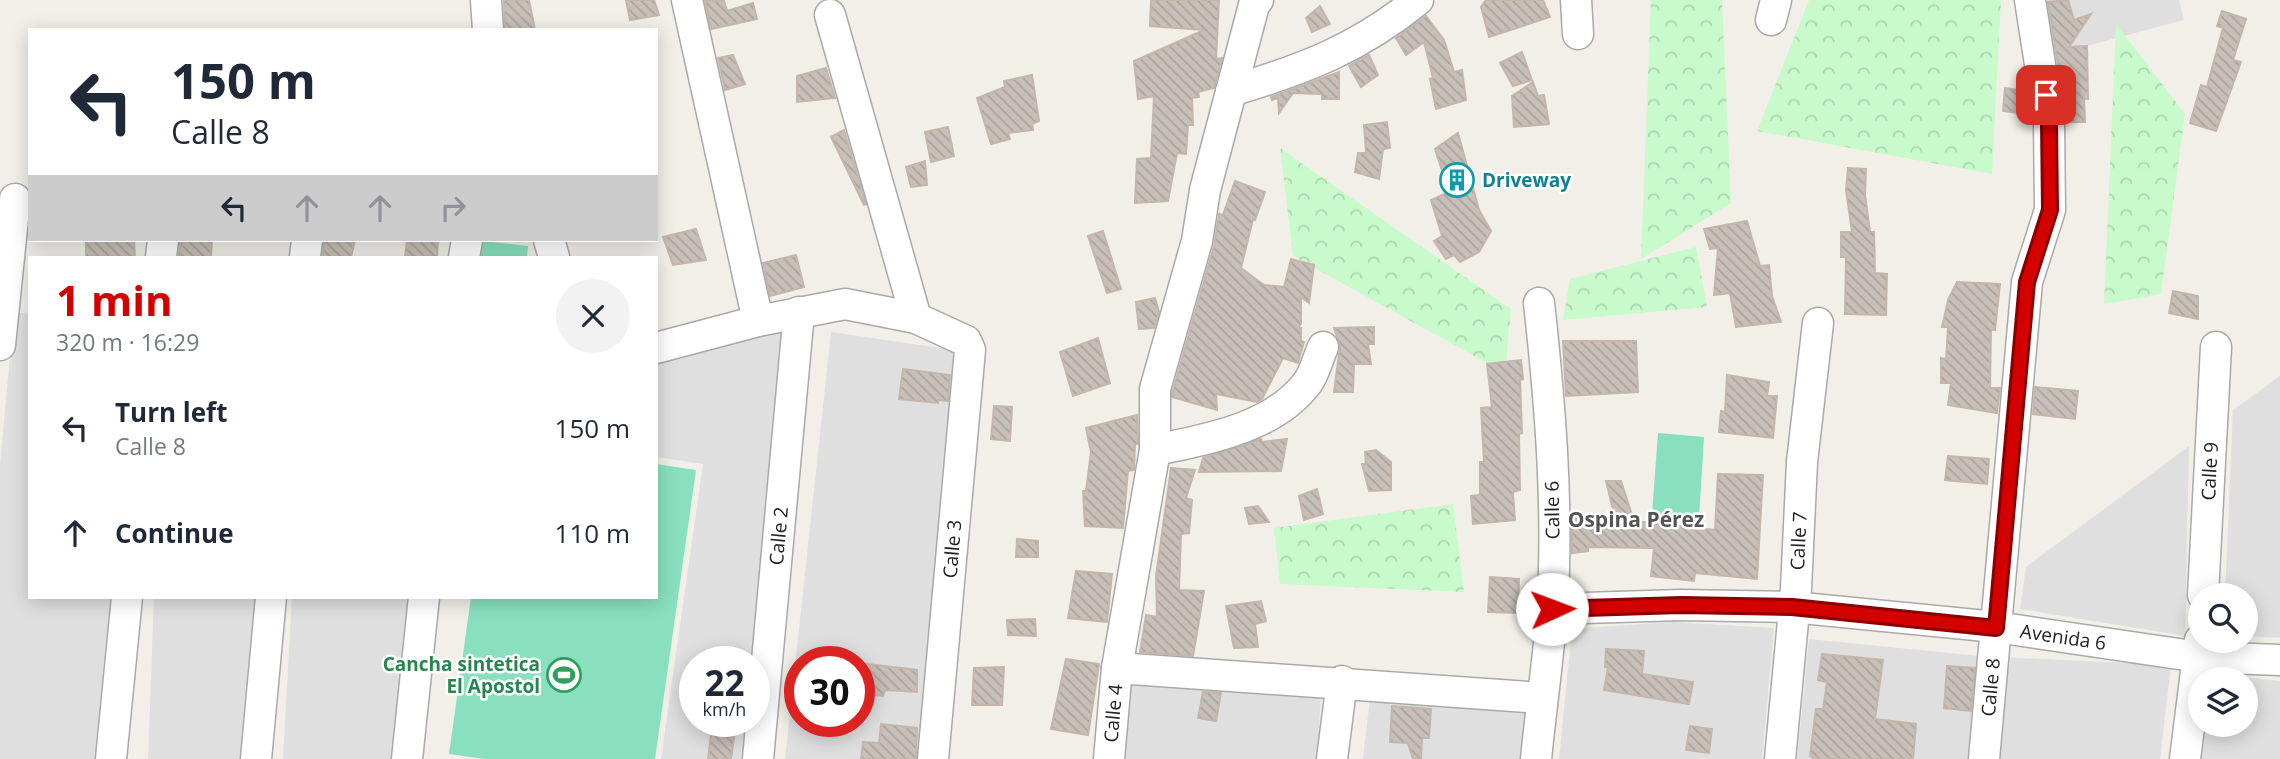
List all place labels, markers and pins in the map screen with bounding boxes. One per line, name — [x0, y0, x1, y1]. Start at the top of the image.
pin — [2016, 65, 2076, 125]
building icon: Driveway — [1438, 161, 1476, 199]
place label: Driveway — [1482, 167, 1571, 193]
place label: Cancha sintetica El Apostol — [383, 651, 540, 699]
sports icon: Cancha sintetica El Apostol — [545, 656, 583, 694]

